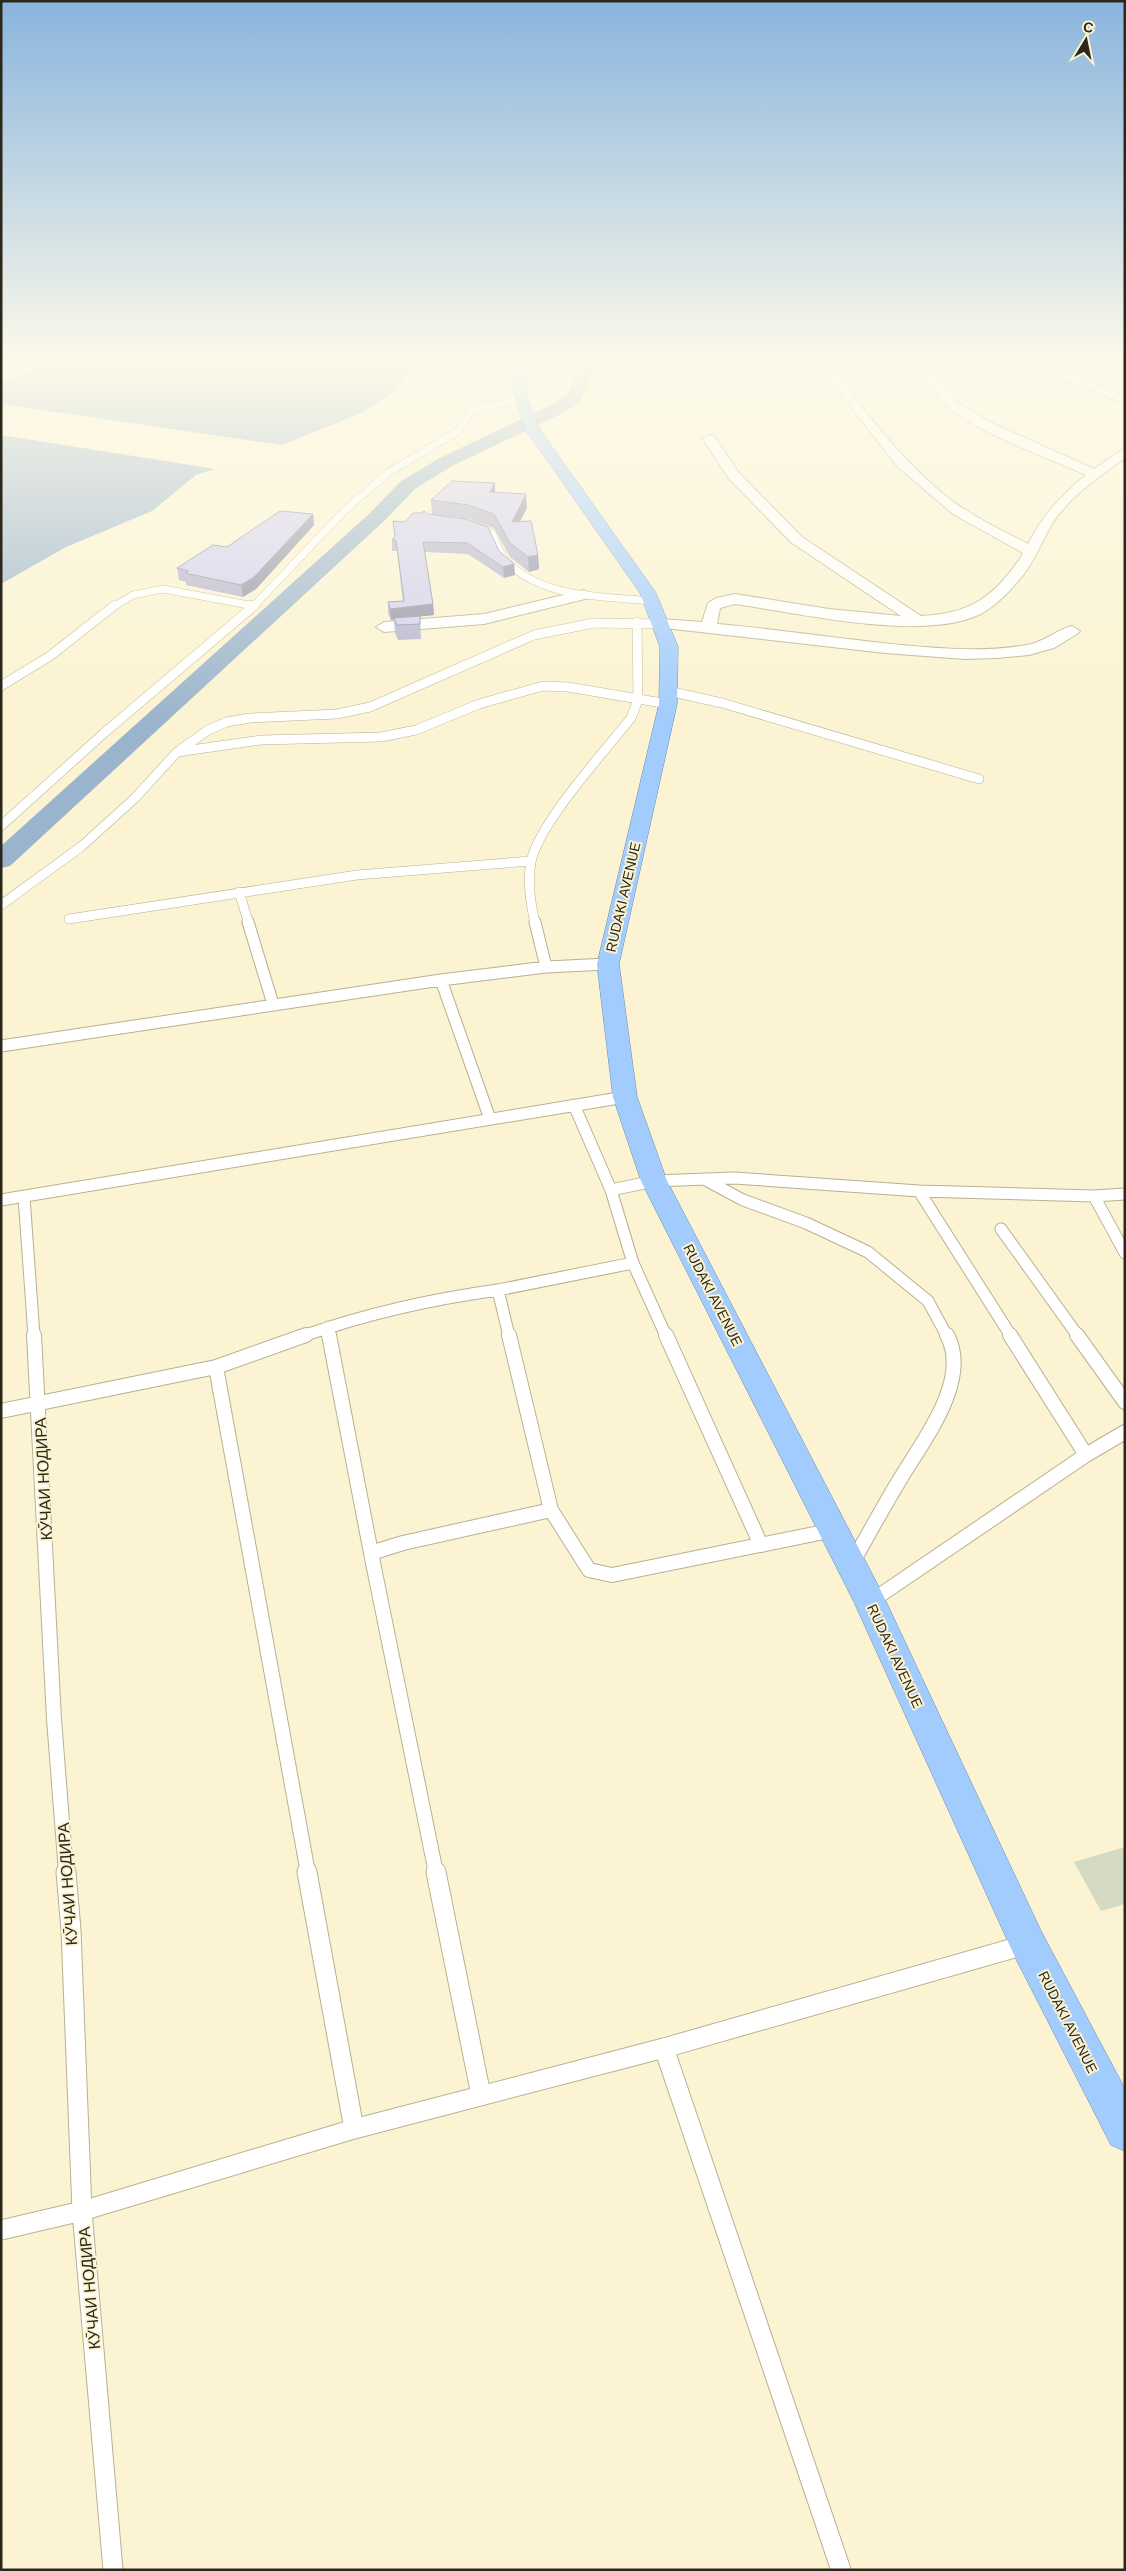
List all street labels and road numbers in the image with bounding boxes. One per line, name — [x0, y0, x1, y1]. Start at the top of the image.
street label: RUDAKI AVENUE — [603, 840, 643, 954]
street label: RUDAKI AVENUE — [680, 1241, 746, 1349]
street label: КӮЧАИ НОДИРА — [32, 1417, 55, 1541]
street label: RUDAKI AVENUE — [864, 1602, 926, 1710]
street label: КӮЧАИ НОДИРА — [55, 1822, 80, 1946]
street label: RUDAKI AVENUE — [1035, 1968, 1101, 2076]
street label: КӮЧАИ НОДИРА — [76, 2226, 103, 2350]

